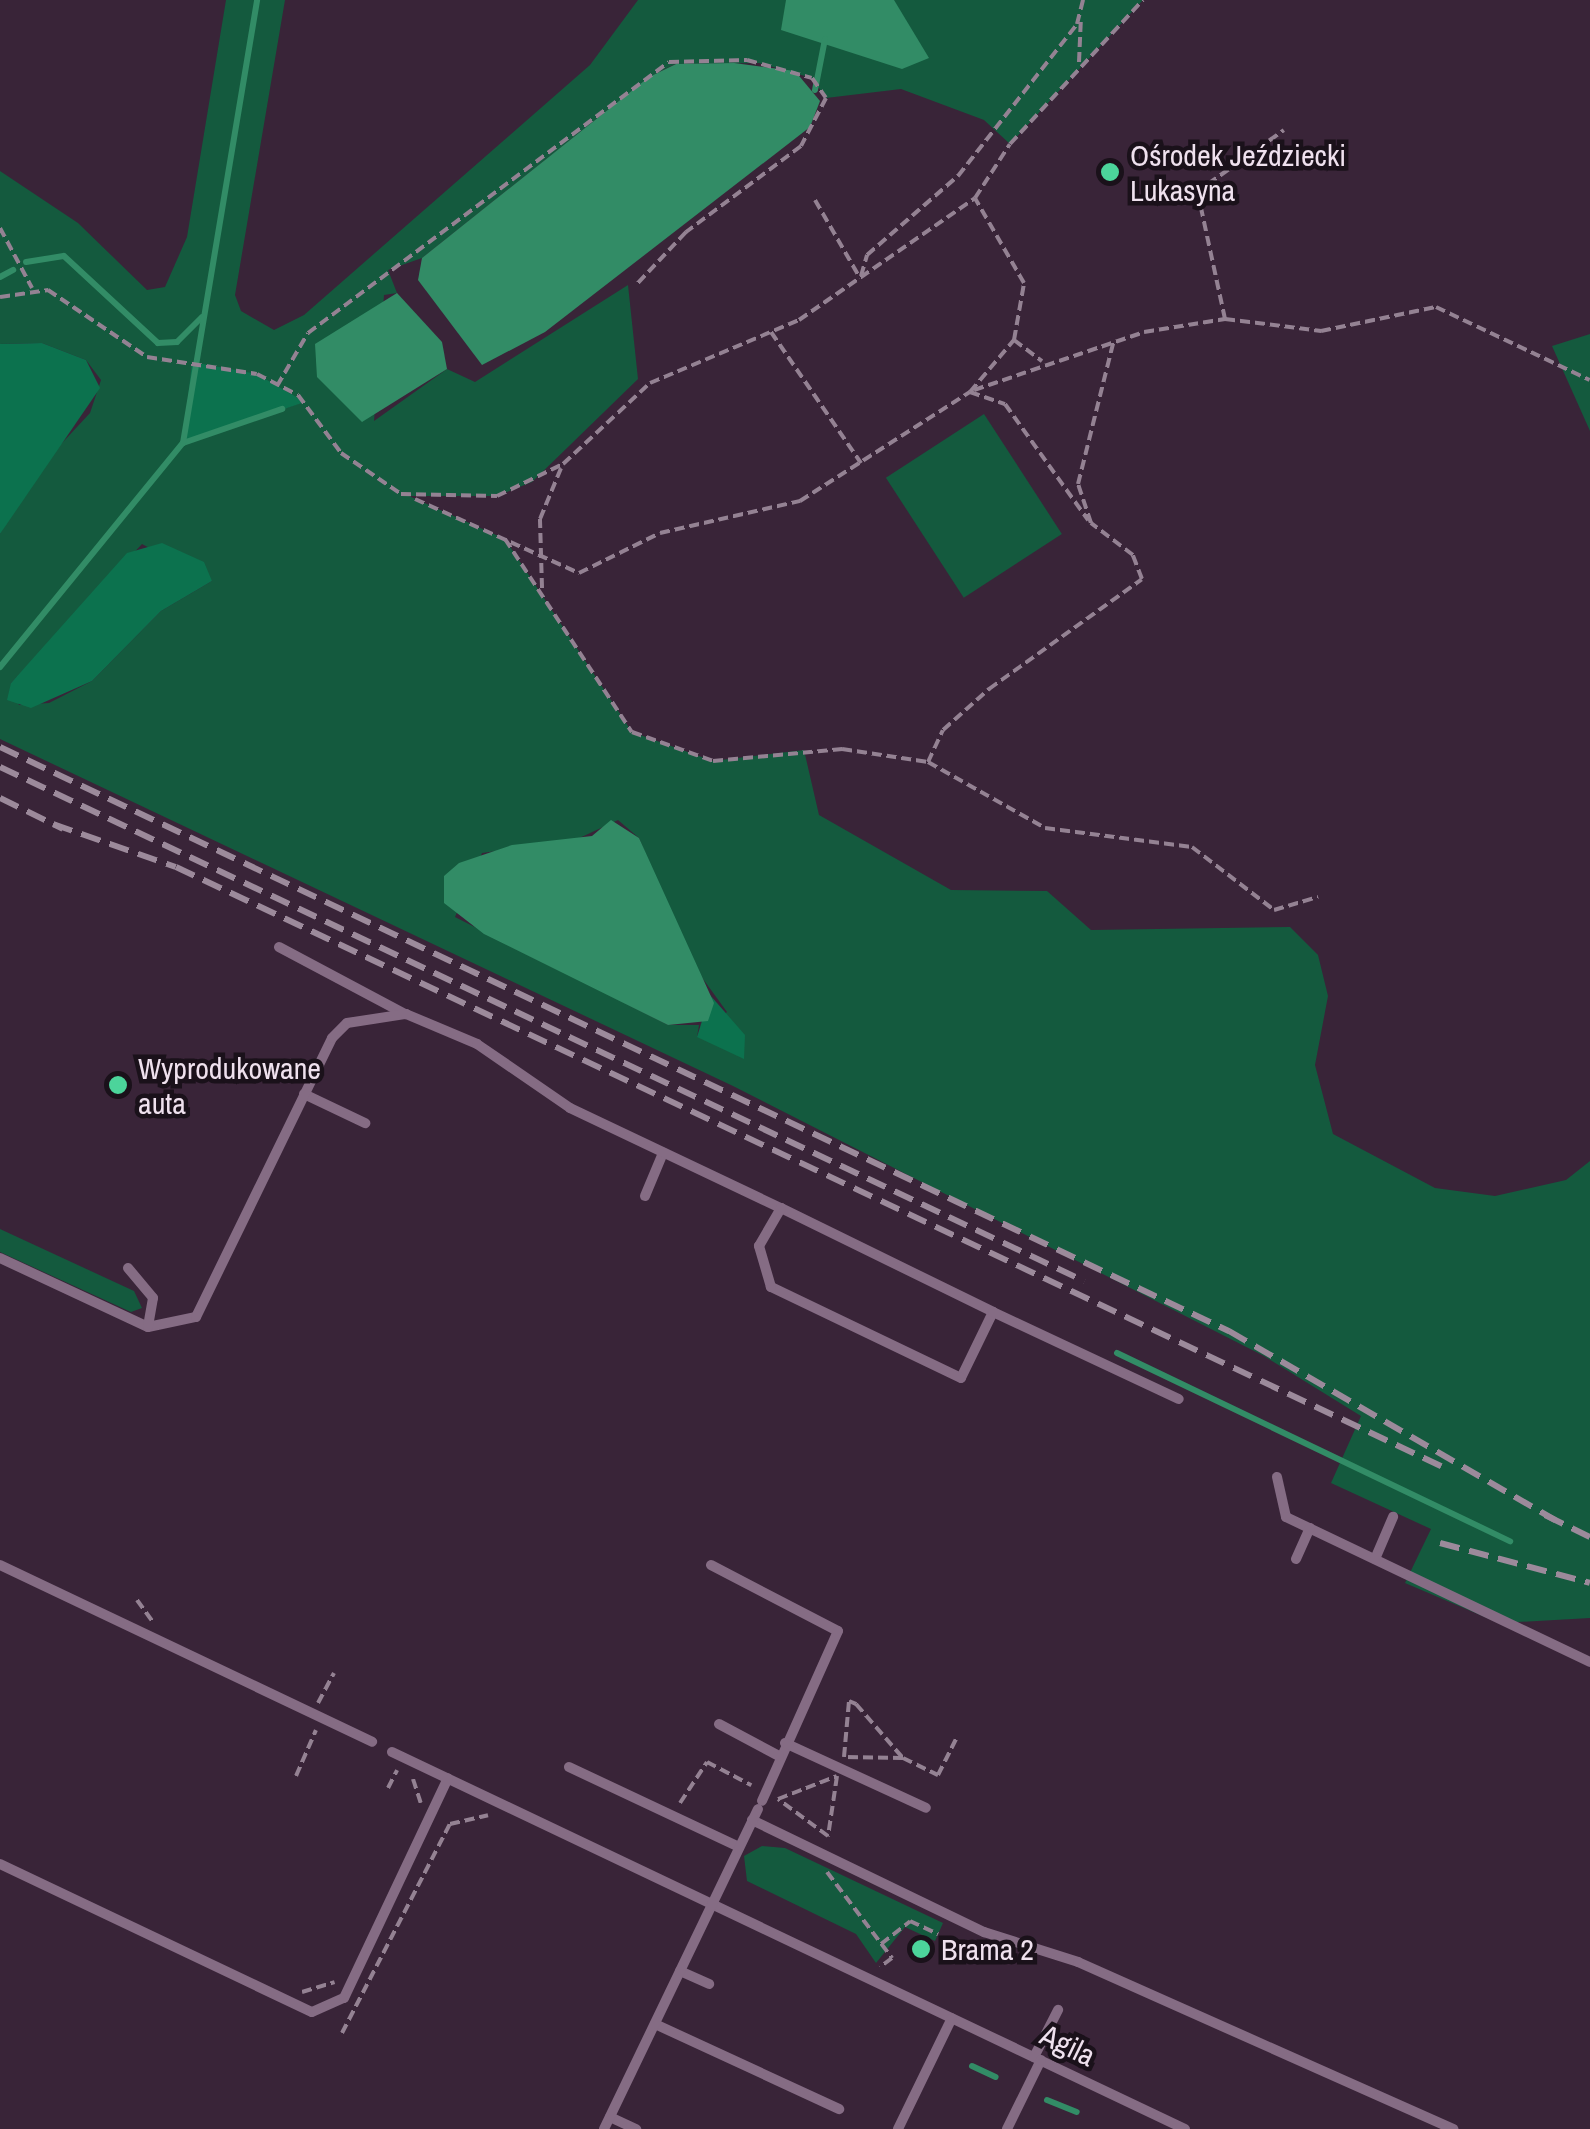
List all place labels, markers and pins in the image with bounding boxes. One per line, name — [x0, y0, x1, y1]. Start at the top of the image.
place label: Ośrodek Jeździecki Lukasyna — [1130, 137, 1346, 208]
marker: Ośrodek Jeździecki Lukasyna — [1099, 161, 1121, 183]
place label: Wyprodukowane auta — [138, 1050, 321, 1120]
marker: Wyprodukowane auta — [107, 1074, 129, 1096]
place label: Brama 2 — [941, 1931, 1034, 1967]
marker: Brama 2 — [910, 1938, 932, 1960]

